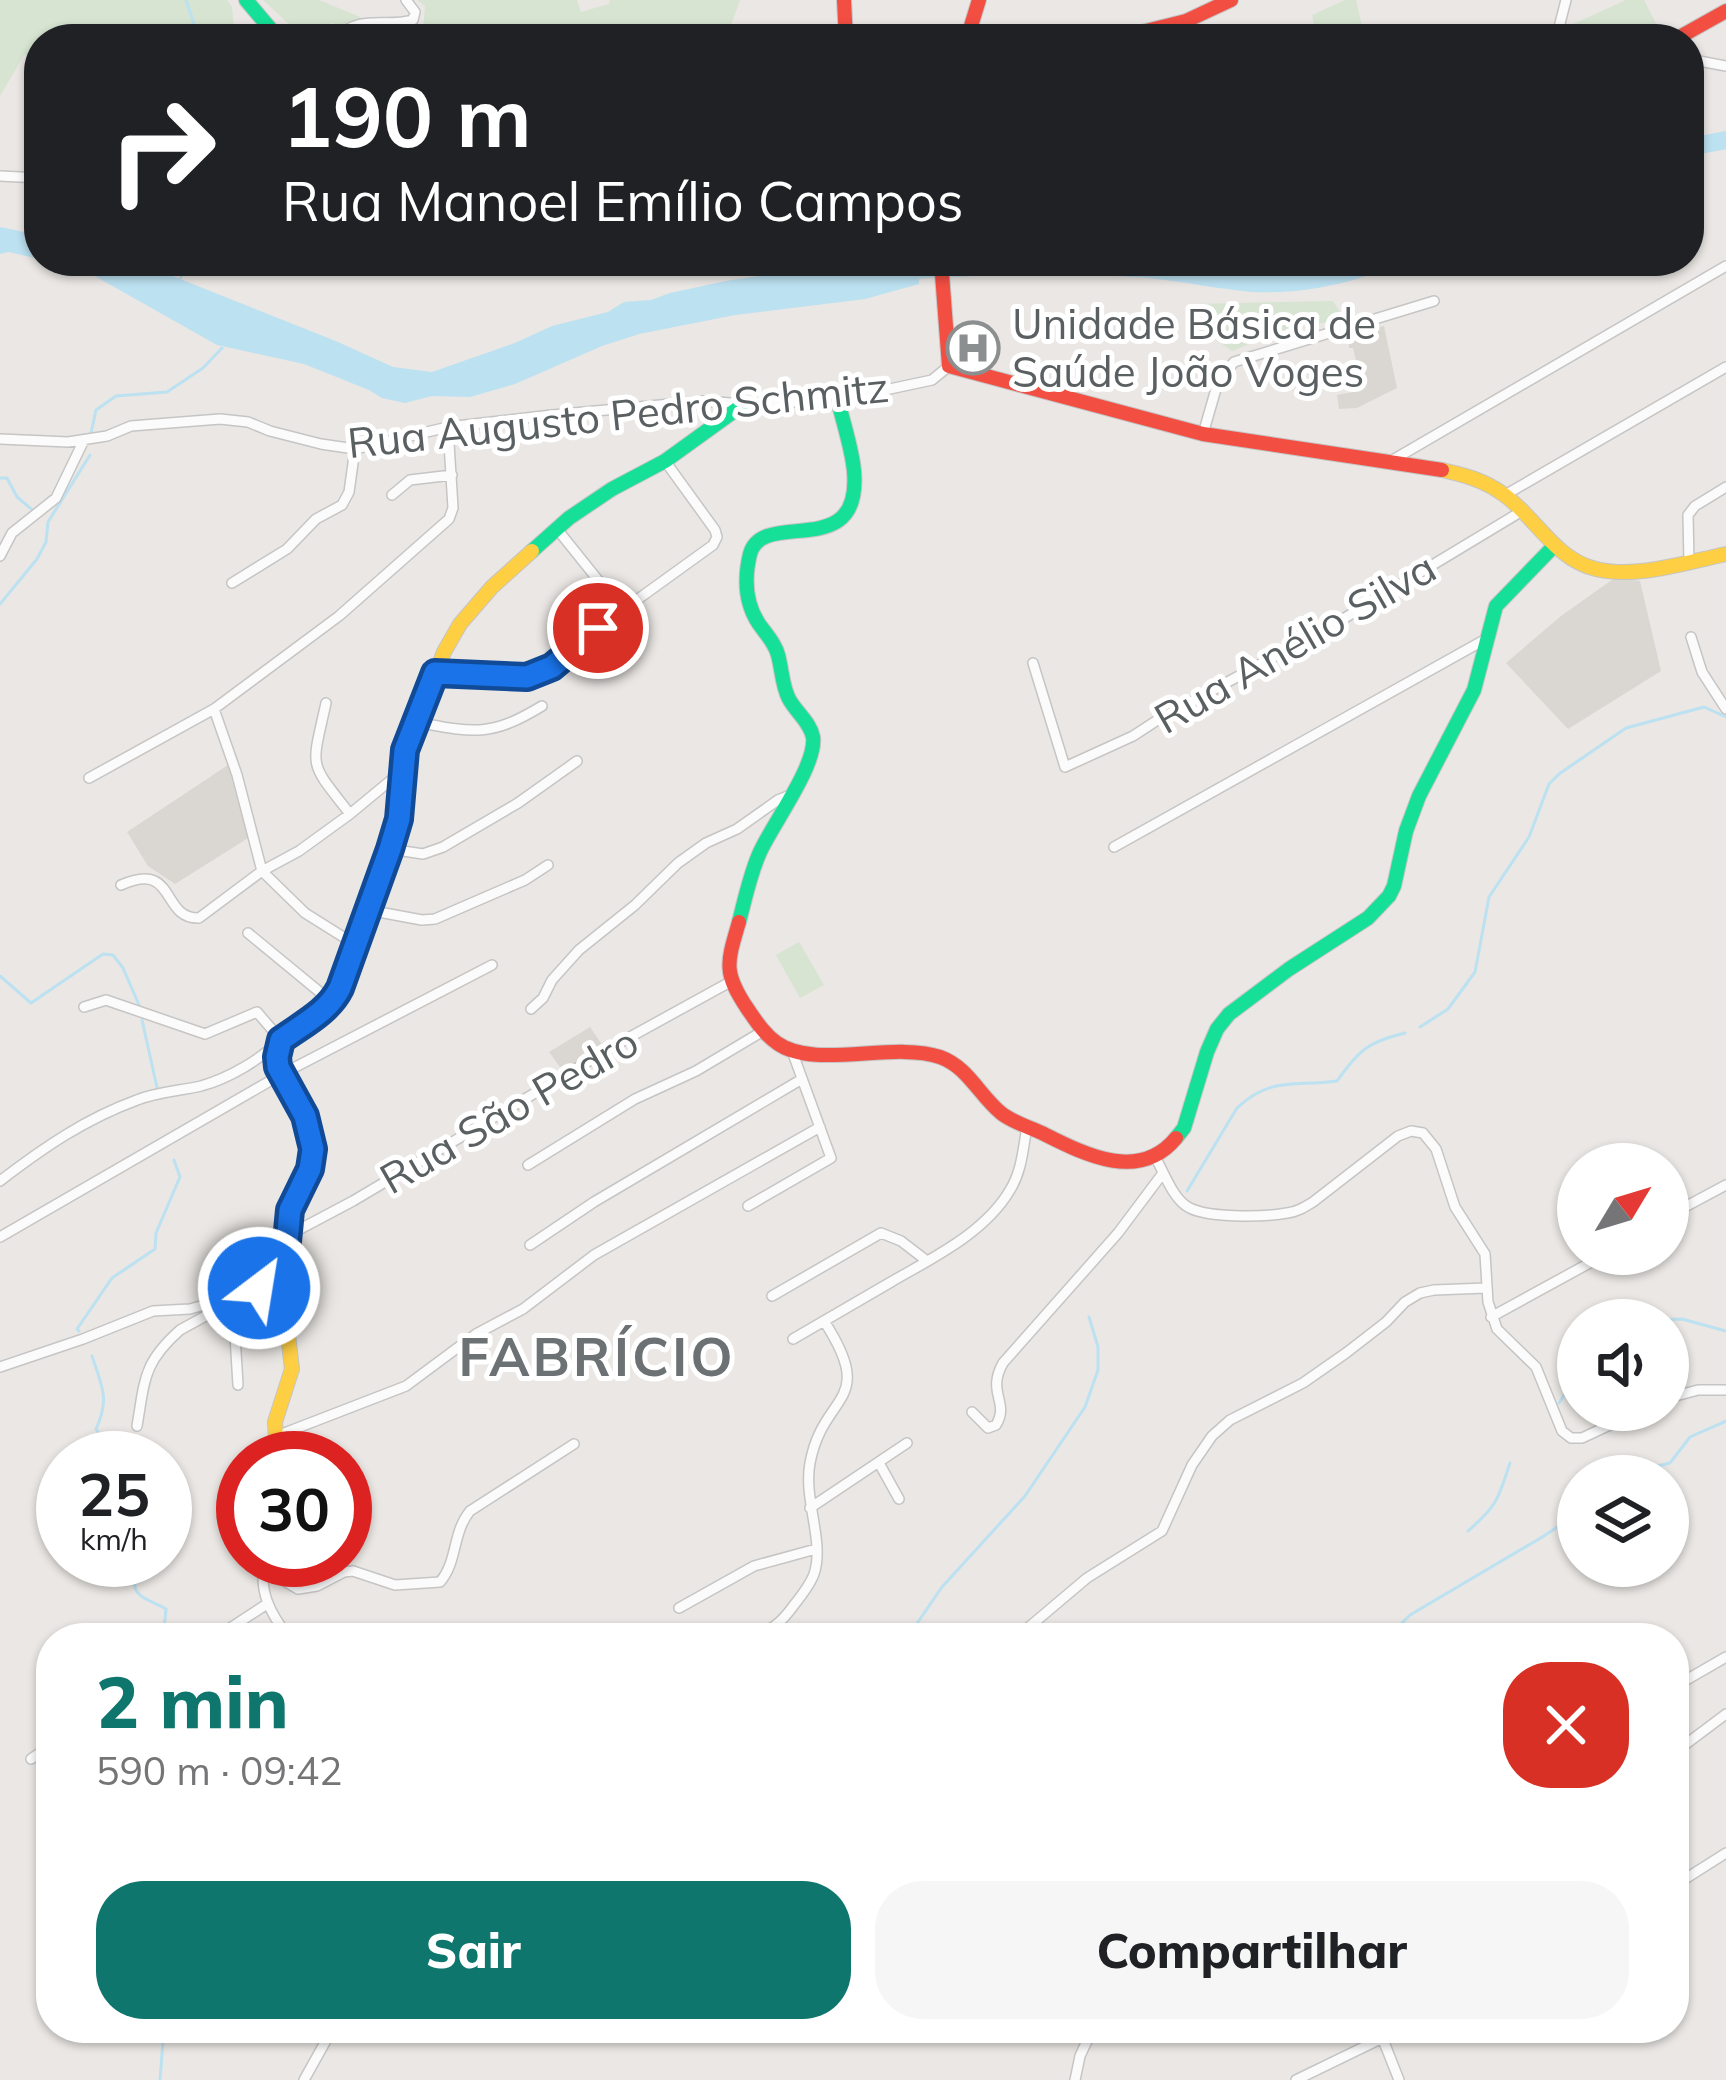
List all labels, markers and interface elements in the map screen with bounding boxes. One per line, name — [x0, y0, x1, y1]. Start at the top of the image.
text: 190 m — [282, 63, 532, 168]
icon: right — [84, 72, 240, 228]
text: Rua Manoel Emílio Campos — [282, 167, 964, 235]
place label: Unidade Básica de Saúde João Voges — [1012, 297, 1376, 398]
hospital icon: Unidade Básica de Saúde João Voges — [945, 320, 1001, 376]
street label: Rua Augusto Pedro Schmitz — [345, 360, 891, 469]
street label: Rua Anélio Silva — [1145, 541, 1445, 745]
pin — [547, 577, 649, 679]
icon: arrive — [565, 595, 631, 661]
street label: Rua São Pedro — [370, 1014, 647, 1205]
north arrow — [1557, 1143, 1689, 1275]
map controls — [1557, 1143, 1689, 1587]
position arrow — [196, 1225, 322, 1351]
button: sound — [1557, 1299, 1689, 1431]
district label: FABRÍCIO — [458, 1322, 736, 1390]
speed limit sign: 30 — [216, 1431, 372, 1587]
button: layers — [1557, 1455, 1689, 1587]
text: 25 — [78, 1456, 150, 1531]
text: km/h — [80, 1520, 148, 1558]
text: 2 min — [96, 1656, 289, 1746]
button: close — [1503, 1662, 1629, 1788]
text: 590 m · 09:42 — [96, 1746, 342, 1795]
button: Sair — [96, 1881, 851, 2019]
button: Compartilhar — [875, 1881, 1629, 2019]

